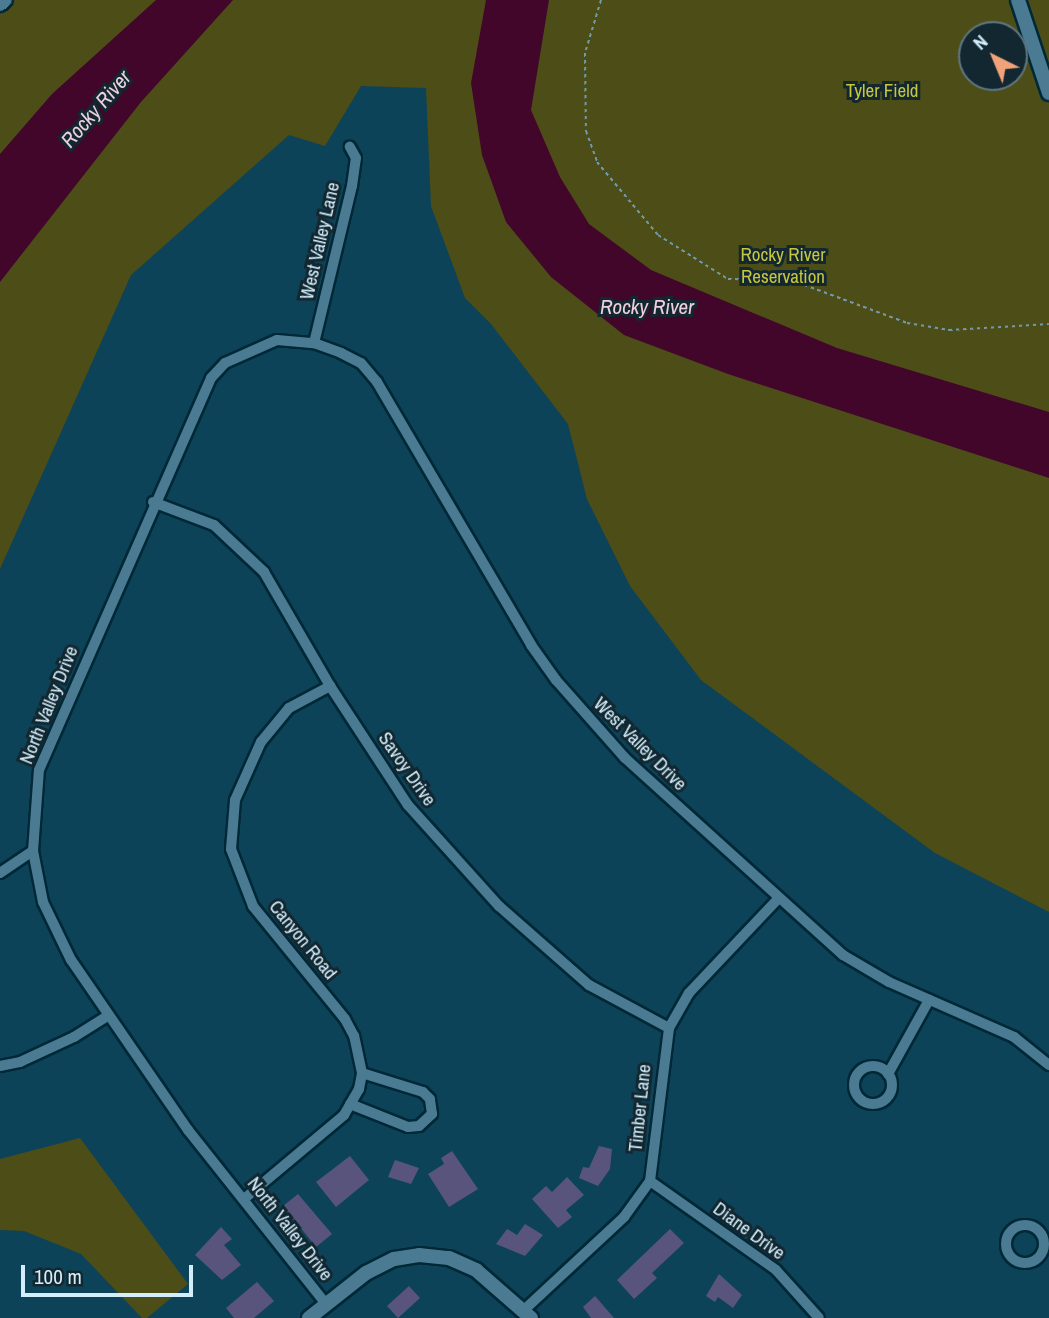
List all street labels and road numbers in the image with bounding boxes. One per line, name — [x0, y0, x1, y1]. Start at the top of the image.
street label: West Valley Lane — [295, 180, 345, 302]
street label: North Valley Drive — [15, 643, 83, 767]
street label: West Valley Drive — [589, 693, 691, 795]
street label: Savoy Drive — [373, 728, 441, 810]
street label: Canyon Road — [264, 896, 342, 984]
street label: Timber Lane — [624, 1063, 656, 1153]
street label: North Valley Drive — [242, 1173, 338, 1285]
street label: Diane Drive — [709, 1197, 789, 1265]

